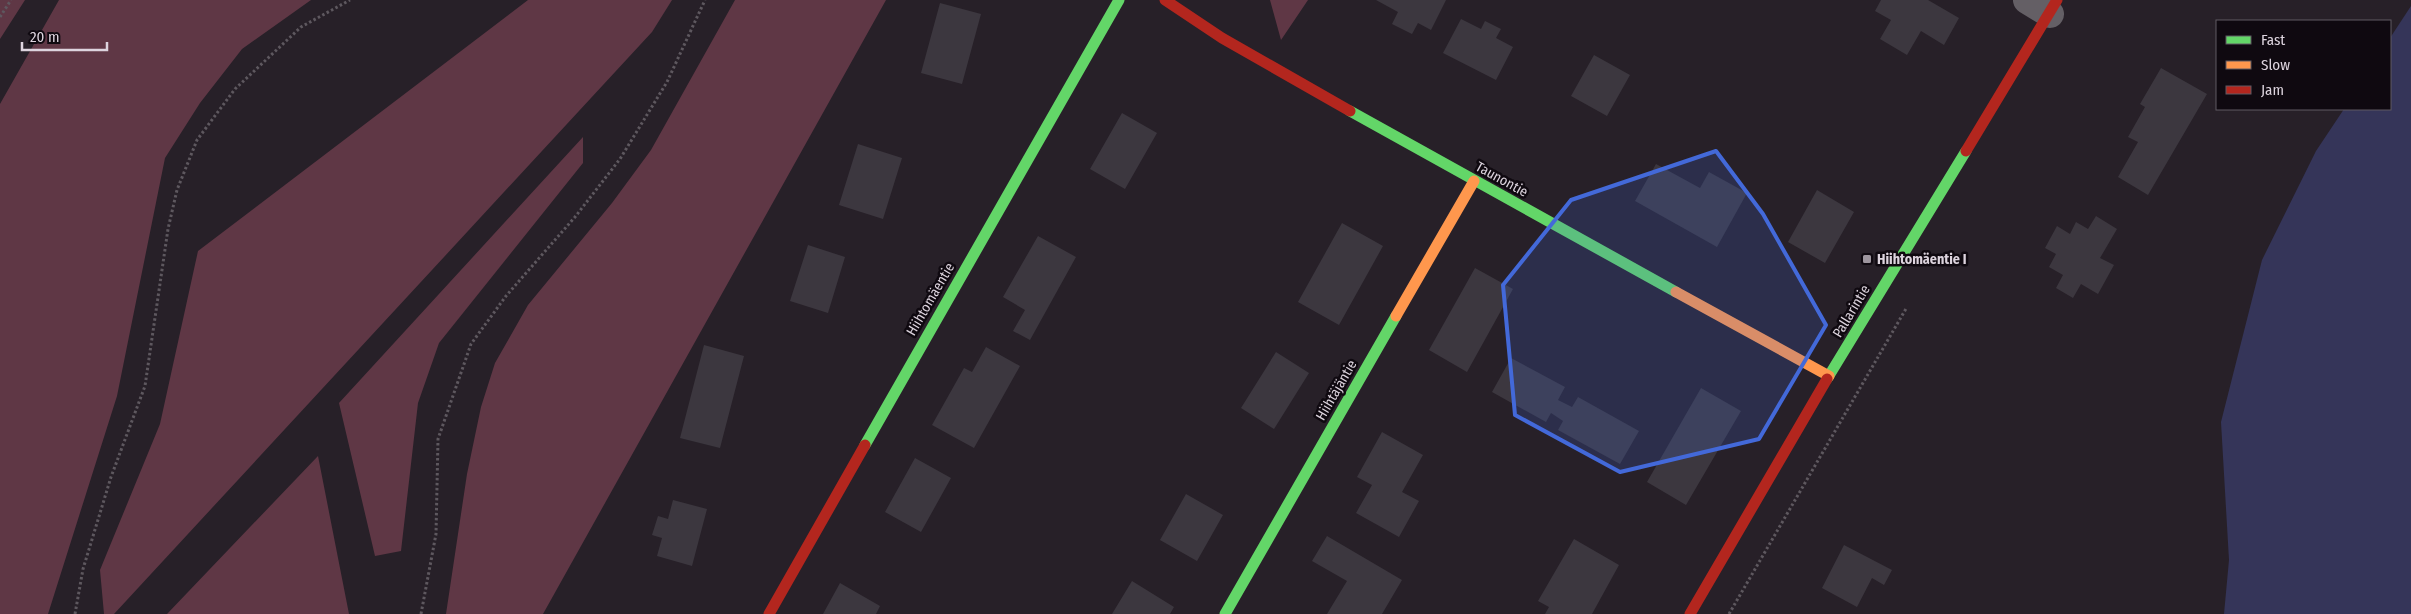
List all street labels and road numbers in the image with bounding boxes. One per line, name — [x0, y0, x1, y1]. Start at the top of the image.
street label: Taunontie — [1473, 158, 1531, 201]
street label: Hiihtomäentie — [903, 260, 958, 339]
street label: Pallarintie — [1829, 282, 1874, 341]
street label: Hiihtäjäntie — [1312, 357, 1361, 423]

